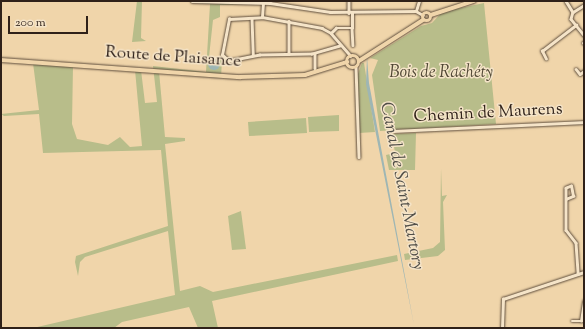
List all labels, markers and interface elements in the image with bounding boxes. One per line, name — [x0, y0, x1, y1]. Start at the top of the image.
scale bar — [10, 8, 90, 34]
text: 200 m — [15, 14, 46, 32]
street label: Route de Plaisance — [104, 43, 242, 73]
park label: Bois de Rachéty — [389, 64, 493, 84]
water label: Canal de Saint-Martory — [374, 100, 428, 272]
street label: Chemin de Maurens — [413, 100, 563, 128]

